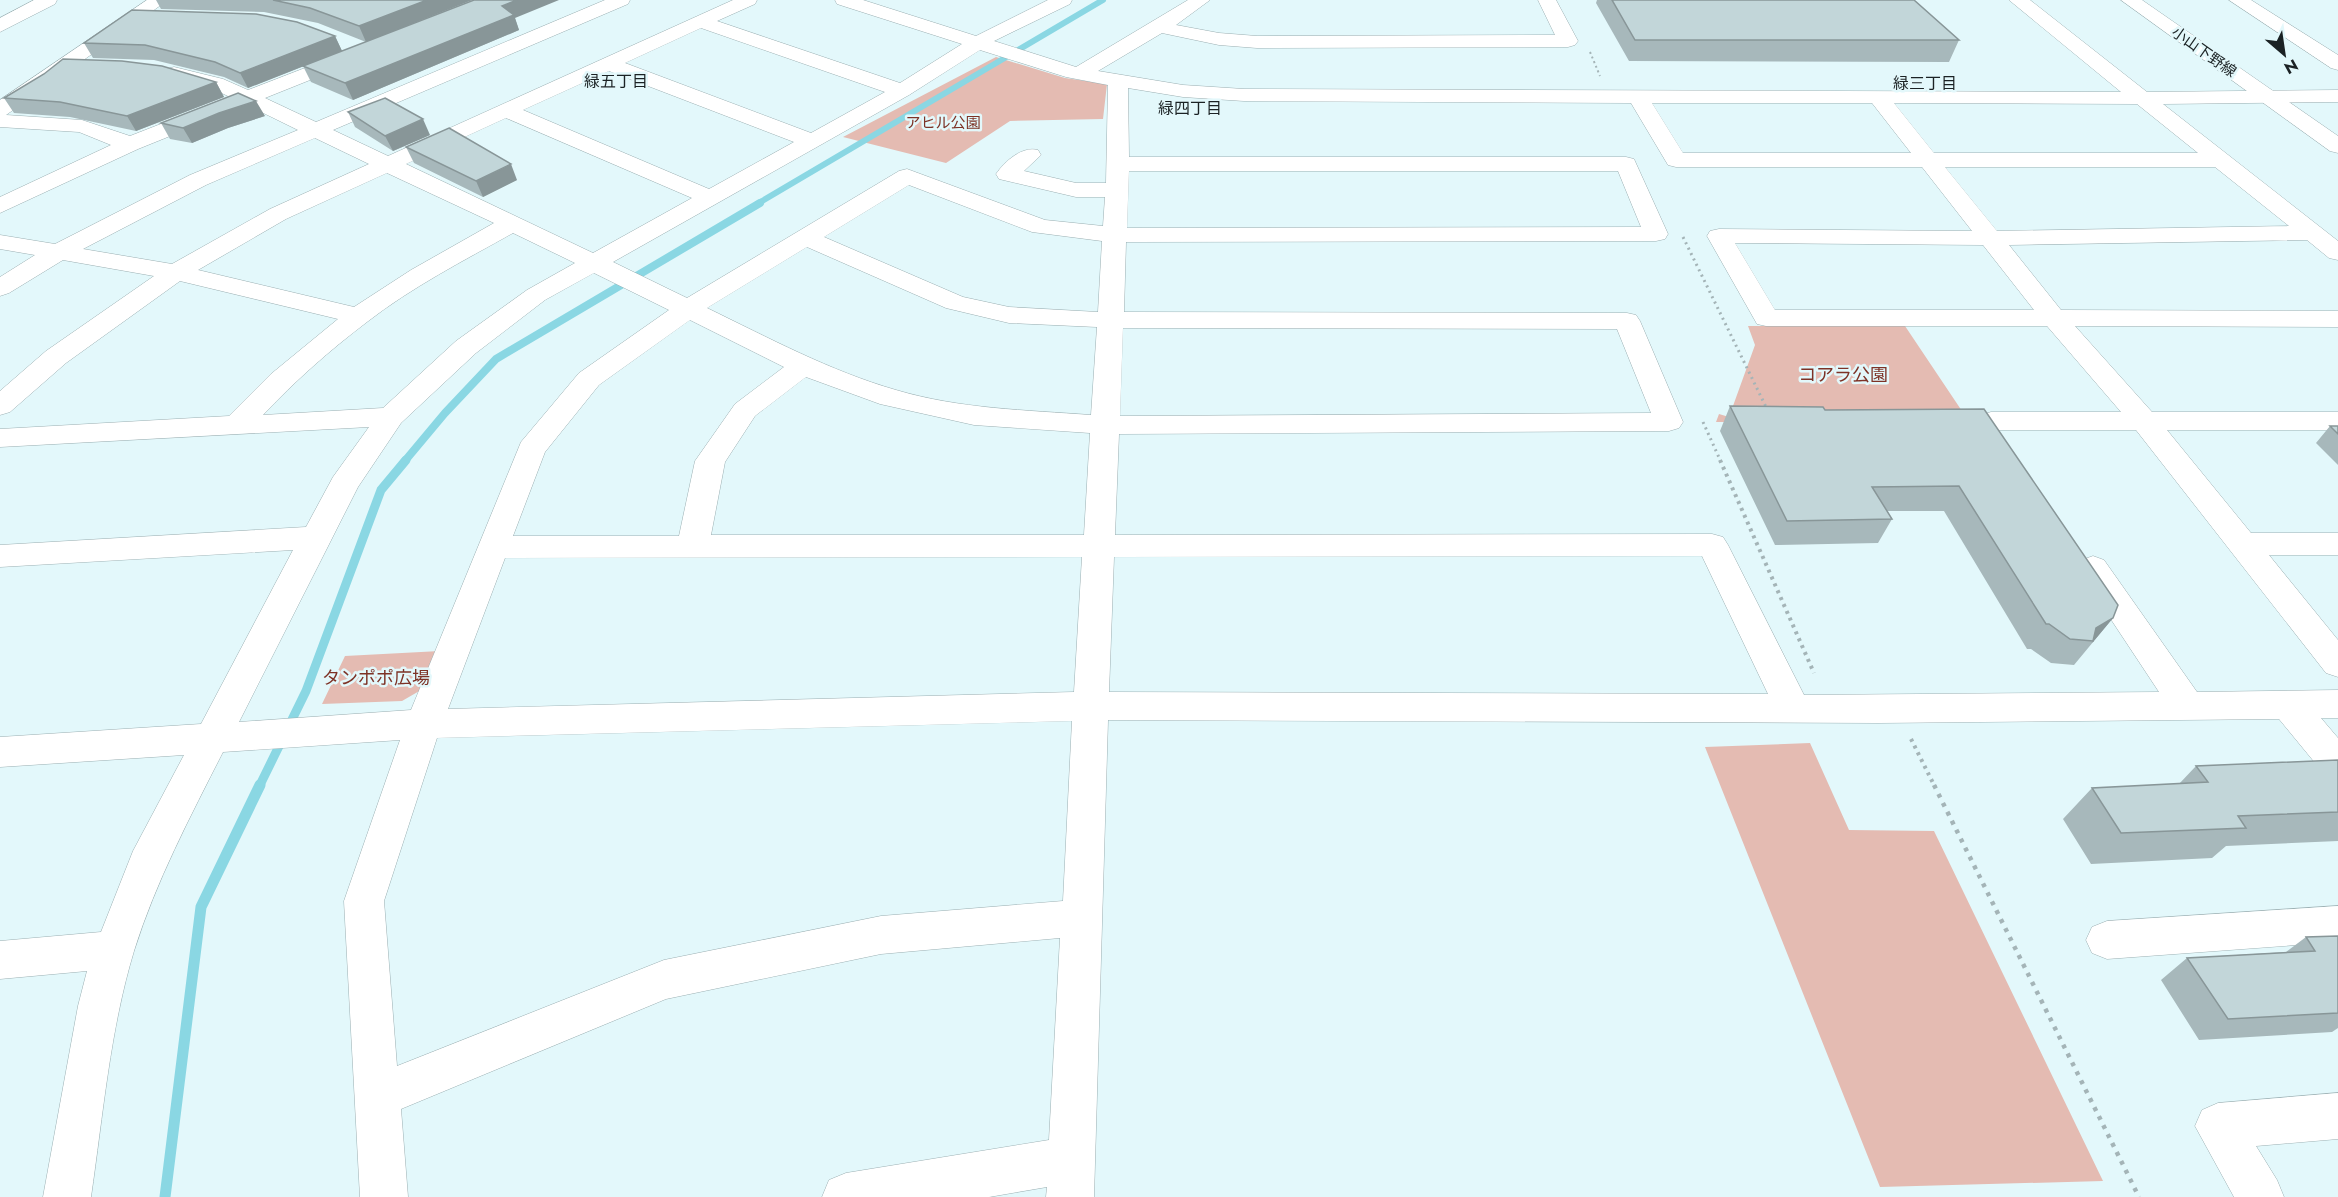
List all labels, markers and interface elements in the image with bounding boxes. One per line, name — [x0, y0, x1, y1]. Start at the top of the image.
street label: 小山下野線 — [2167, 21, 2241, 83]
north arrow — [2254, 24, 2314, 84]
text: N — [2280, 54, 2302, 80]
district label: 緑五丁目 — [584, 70, 648, 93]
district label: 緑三丁目 — [1893, 72, 1957, 95]
district label: 緑四丁目 — [1158, 97, 1222, 120]
park label: アヒル公園 — [905, 112, 981, 134]
park label: コアラ公園 — [1798, 362, 1888, 388]
park label: タンポポ広場 — [322, 665, 430, 691]

